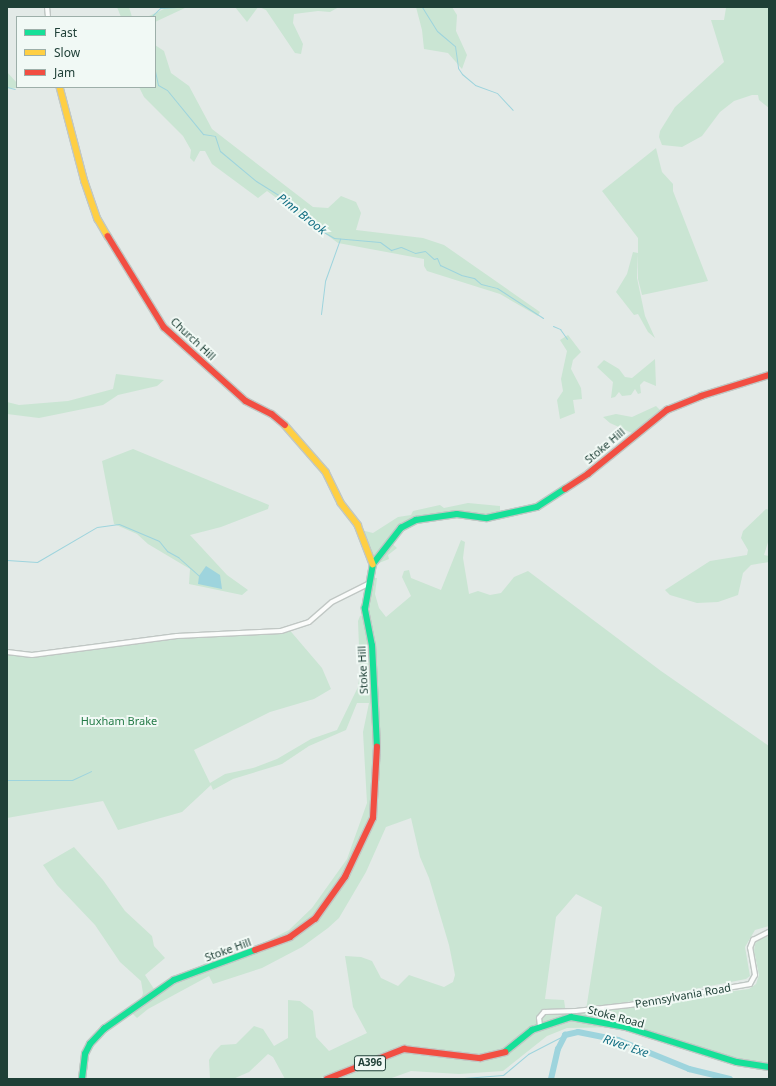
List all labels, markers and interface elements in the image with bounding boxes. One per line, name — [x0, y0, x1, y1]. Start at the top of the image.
legend — [16, 16, 156, 88]
text: Fast — [54, 24, 77, 41]
text: Slow — [54, 44, 80, 61]
text: Jam — [54, 64, 75, 81]
water label: Pinn Brook — [275, 190, 329, 238]
street label: Church Hill — [168, 315, 218, 363]
street label: Stoke Hill — [582, 425, 628, 467]
street label: Stoke Hill — [355, 646, 371, 694]
park label: Huxham Brake — [81, 714, 157, 728]
street label: Stoke Hill — [203, 936, 253, 964]
street label: Pennsylvania Road — [634, 981, 732, 1011]
street label: Stoke Road — [586, 1003, 646, 1031]
water label: River Exe — [601, 1032, 651, 1060]
road number: A396 — [353, 1055, 387, 1071]

